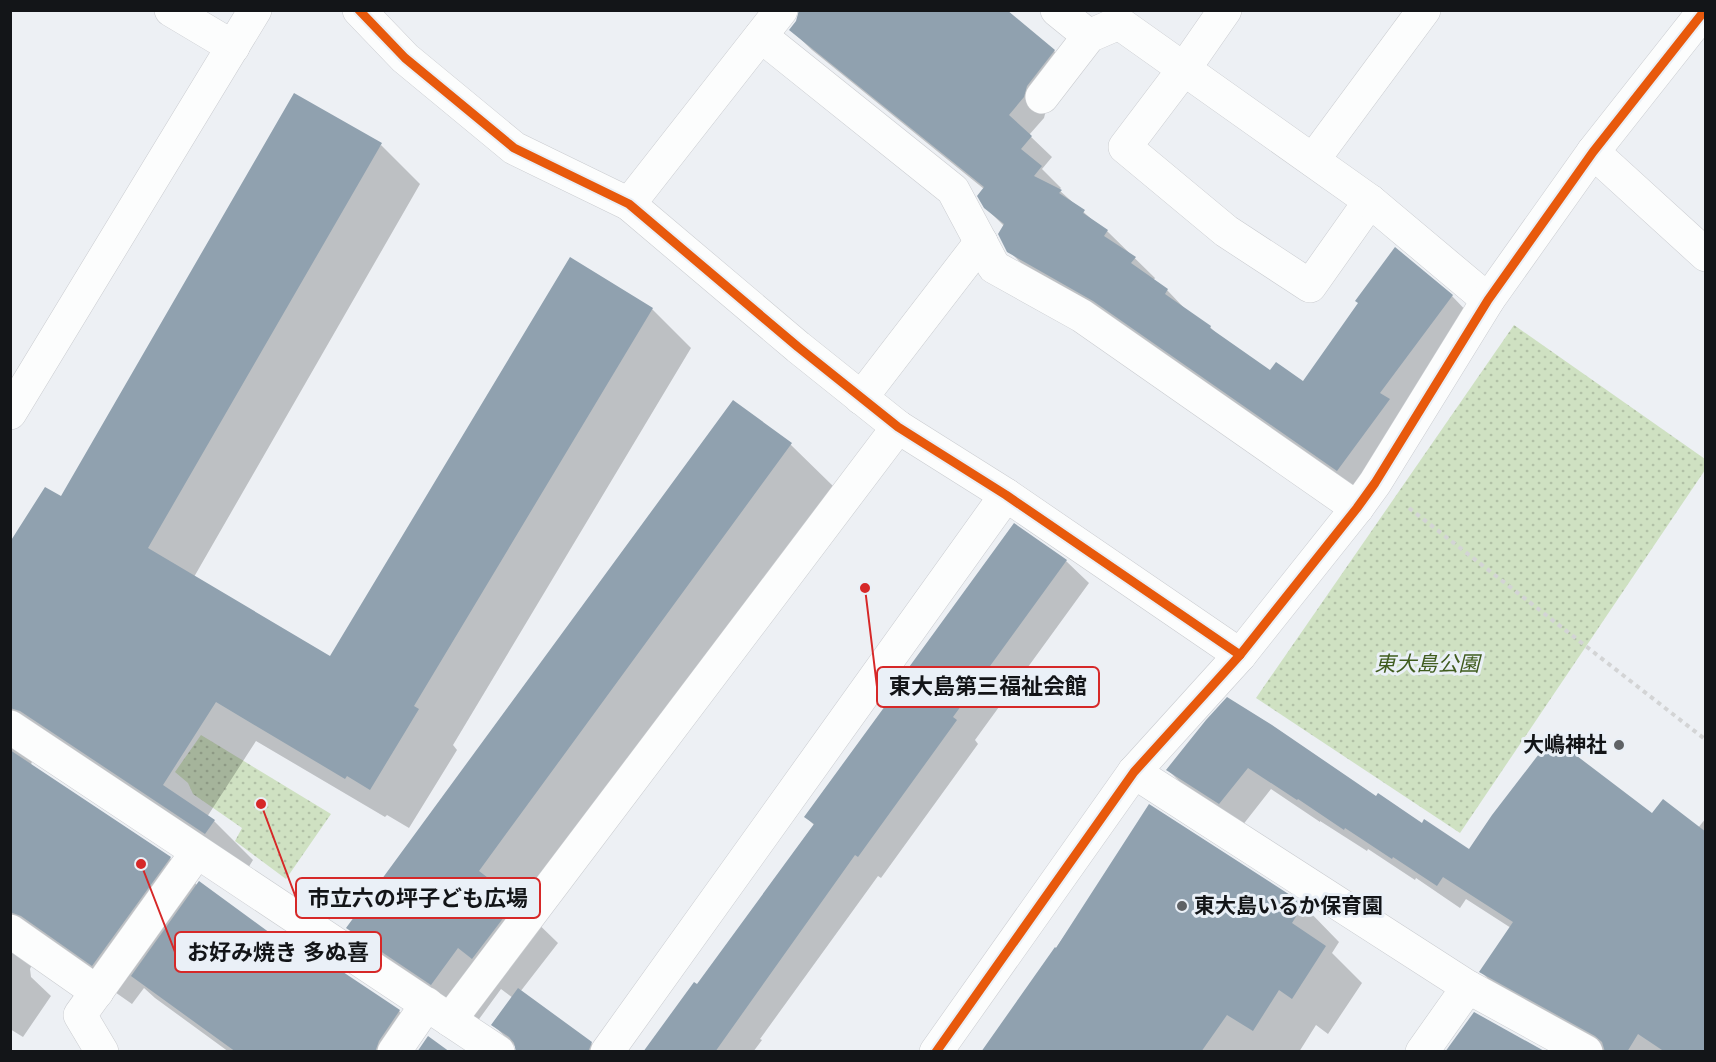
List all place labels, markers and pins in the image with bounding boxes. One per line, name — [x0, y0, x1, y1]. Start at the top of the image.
callout: 東大島第三福祉会館 — [877, 667, 1099, 707]
place label: 大嶋神社 — [1523, 732, 1607, 758]
marker: 大嶋神社 — [1612, 738, 1626, 752]
callout: 市立六の坪子ども広場 — [296, 878, 540, 918]
place label: 東大島いるか保育園 — [1194, 893, 1383, 919]
marker: 東大島いるか保育園 — [1175, 899, 1189, 913]
callout: お好み焼き 多ぬ喜 — [175, 932, 381, 972]

